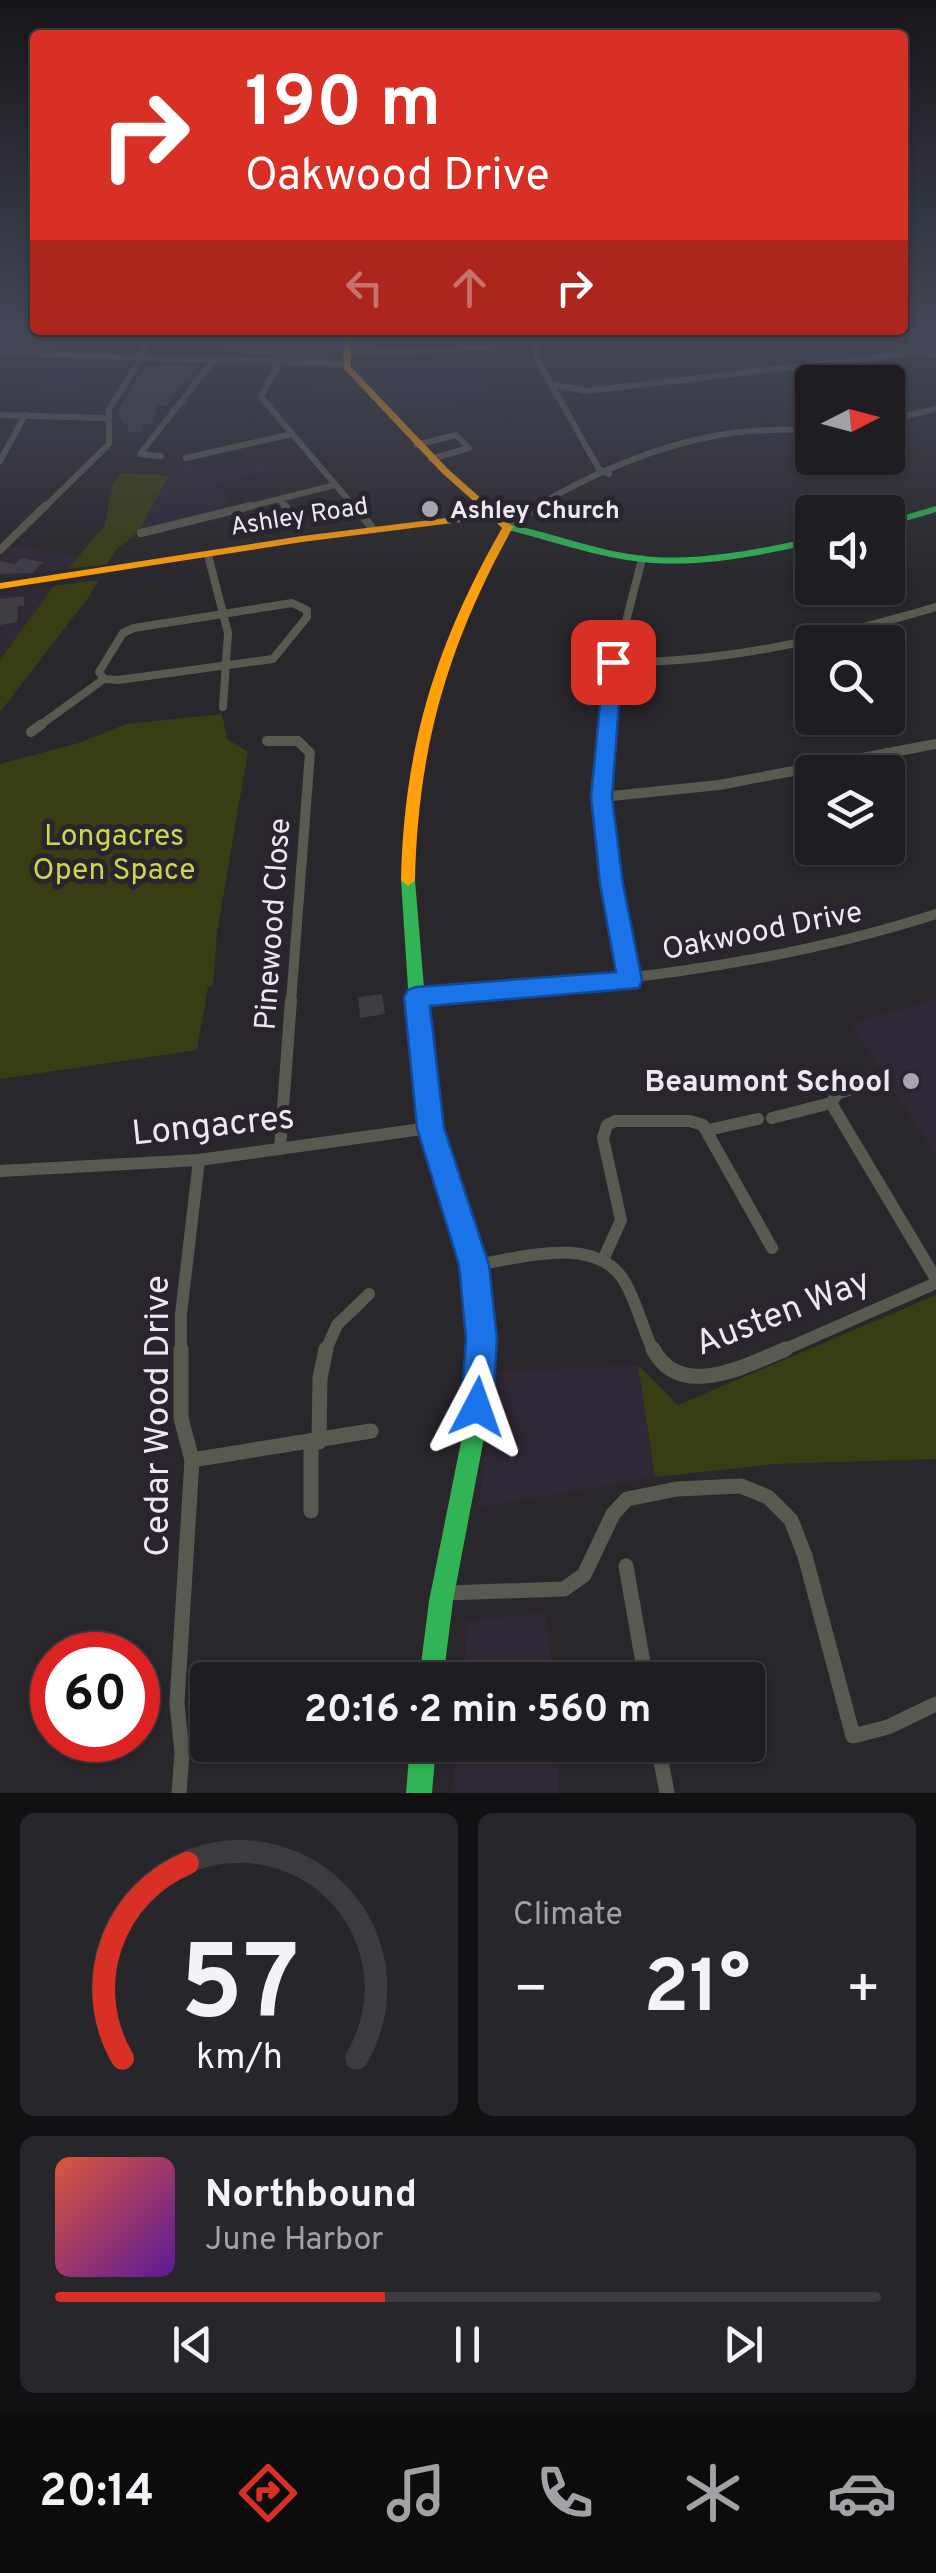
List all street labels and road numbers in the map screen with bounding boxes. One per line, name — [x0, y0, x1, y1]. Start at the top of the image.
street label: Ashley Road — [228, 491, 371, 545]
street label: Pinewood Close — [249, 817, 300, 1032]
street label: Oakwood Drive — [659, 895, 866, 970]
street label: Longacres — [130, 1097, 297, 1157]
street label: Austen Way — [689, 1260, 877, 1367]
street label: Cedar Wood Drive — [137, 1275, 181, 1557]

